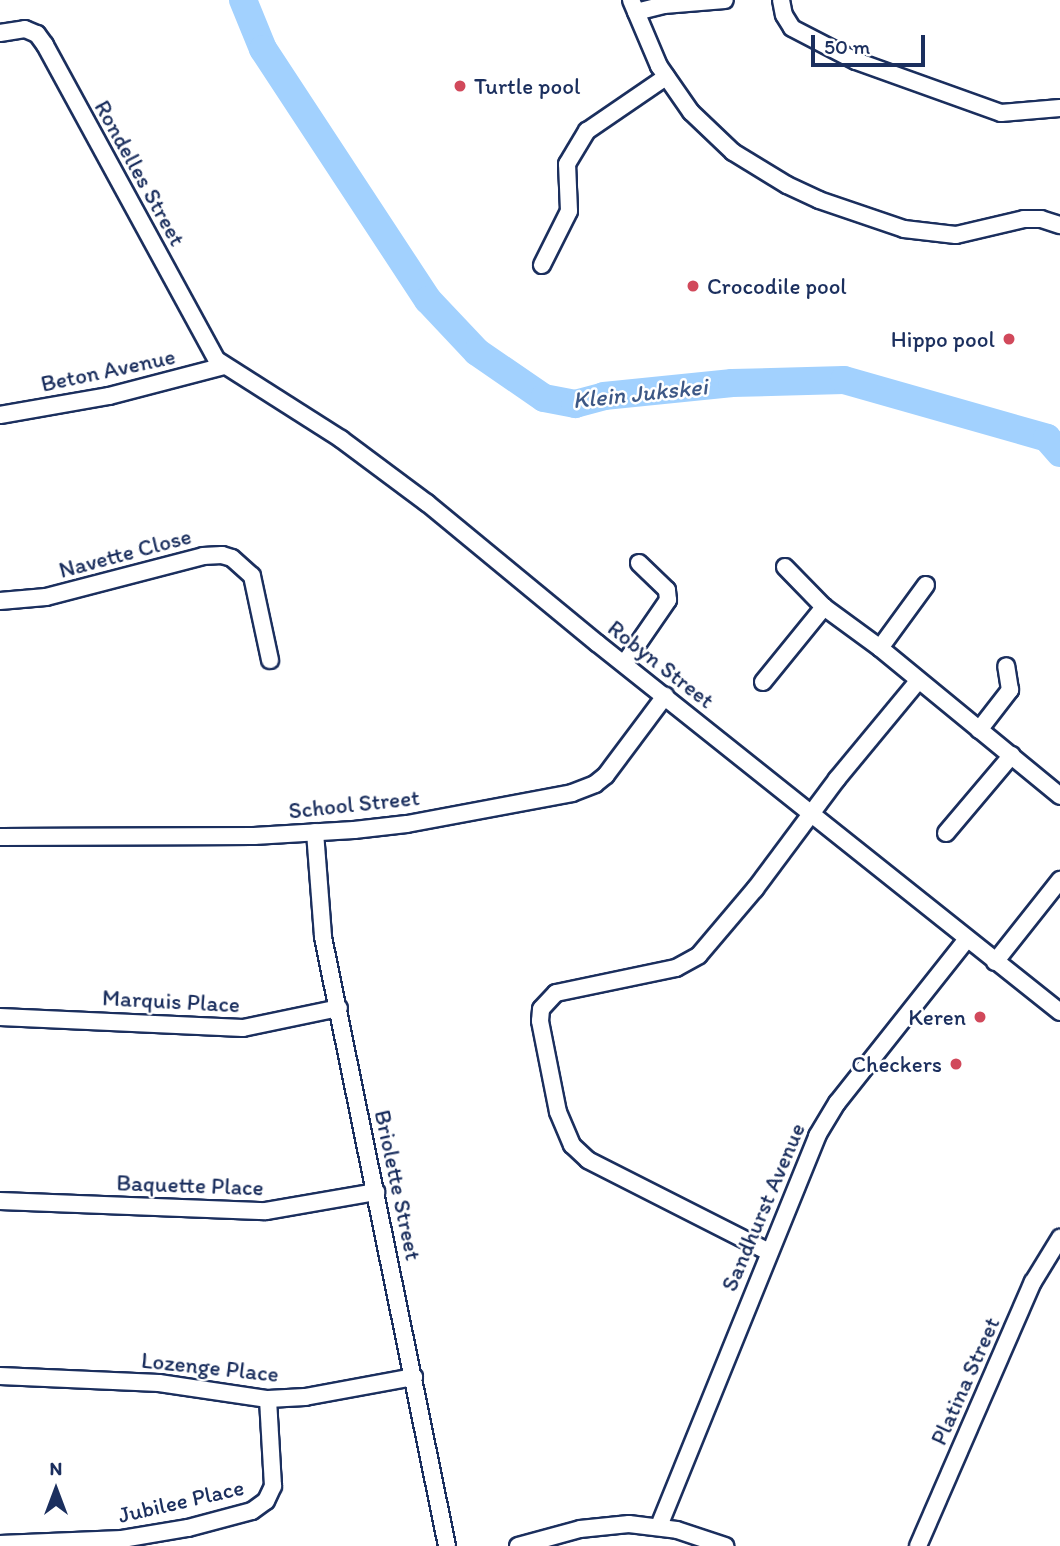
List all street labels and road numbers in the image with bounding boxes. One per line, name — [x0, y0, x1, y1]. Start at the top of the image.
street label: Rondelles Street — [89, 95, 191, 251]
street label: Beton Avenue — [39, 342, 177, 398]
street label: Navette Close — [56, 522, 194, 584]
street label: Robyn Street — [602, 614, 720, 714]
street label: School Street — [287, 783, 421, 825]
street label: Marquis Place — [101, 984, 241, 1018]
street label: Briolette Street — [369, 1108, 427, 1262]
street label: Sandhurst Avenue — [715, 1119, 811, 1295]
street label: Baquette Place — [116, 1169, 264, 1201]
street label: Platina Street — [925, 1313, 1005, 1449]
street label: Lozenge Place — [140, 1346, 280, 1388]
street label: Jubilee Place — [115, 1473, 247, 1529]

